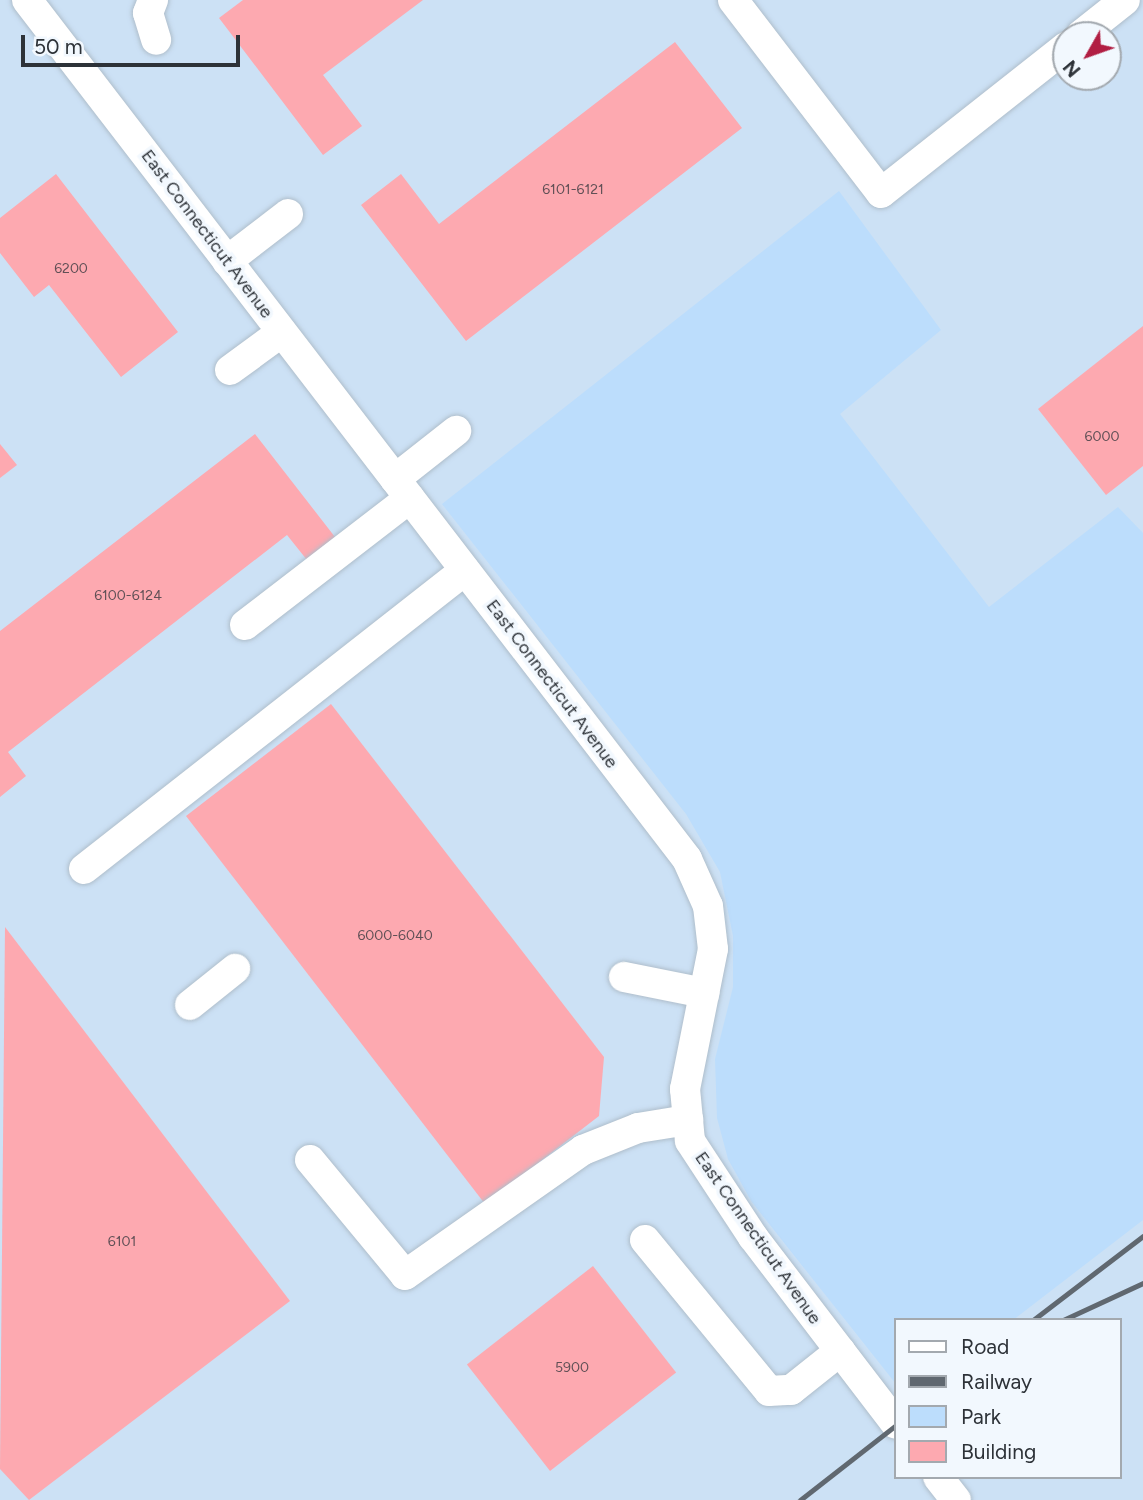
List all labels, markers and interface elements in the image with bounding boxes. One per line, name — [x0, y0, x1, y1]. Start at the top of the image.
scale bar — [24, 21, 243, 65]
north arrow — [1052, 21, 1122, 91]
text: 50 m — [34, 34, 83, 59]
text: N — [1059, 56, 1086, 82]
street label: East Connecticut Avenue — [137, 145, 277, 323]
house number: 6101-6121 — [542, 182, 604, 198]
house number: 6200 — [54, 261, 88, 277]
house number: 6000 — [1085, 429, 1119, 445]
house number: 6100-6124 — [94, 588, 162, 604]
street label: East Connecticut Avenue — [482, 595, 622, 773]
house number: 6000-6040 — [357, 928, 433, 944]
street label: East Connecticut Avenue — [690, 1148, 826, 1328]
house number: 6101 — [108, 1234, 136, 1250]
legend — [894, 1318, 1122, 1479]
text: Road — [961, 1334, 1009, 1359]
house number: 5900 — [555, 1360, 589, 1376]
text: Railway — [961, 1369, 1032, 1394]
text: Park — [961, 1404, 1001, 1429]
text: Building — [961, 1439, 1036, 1464]

